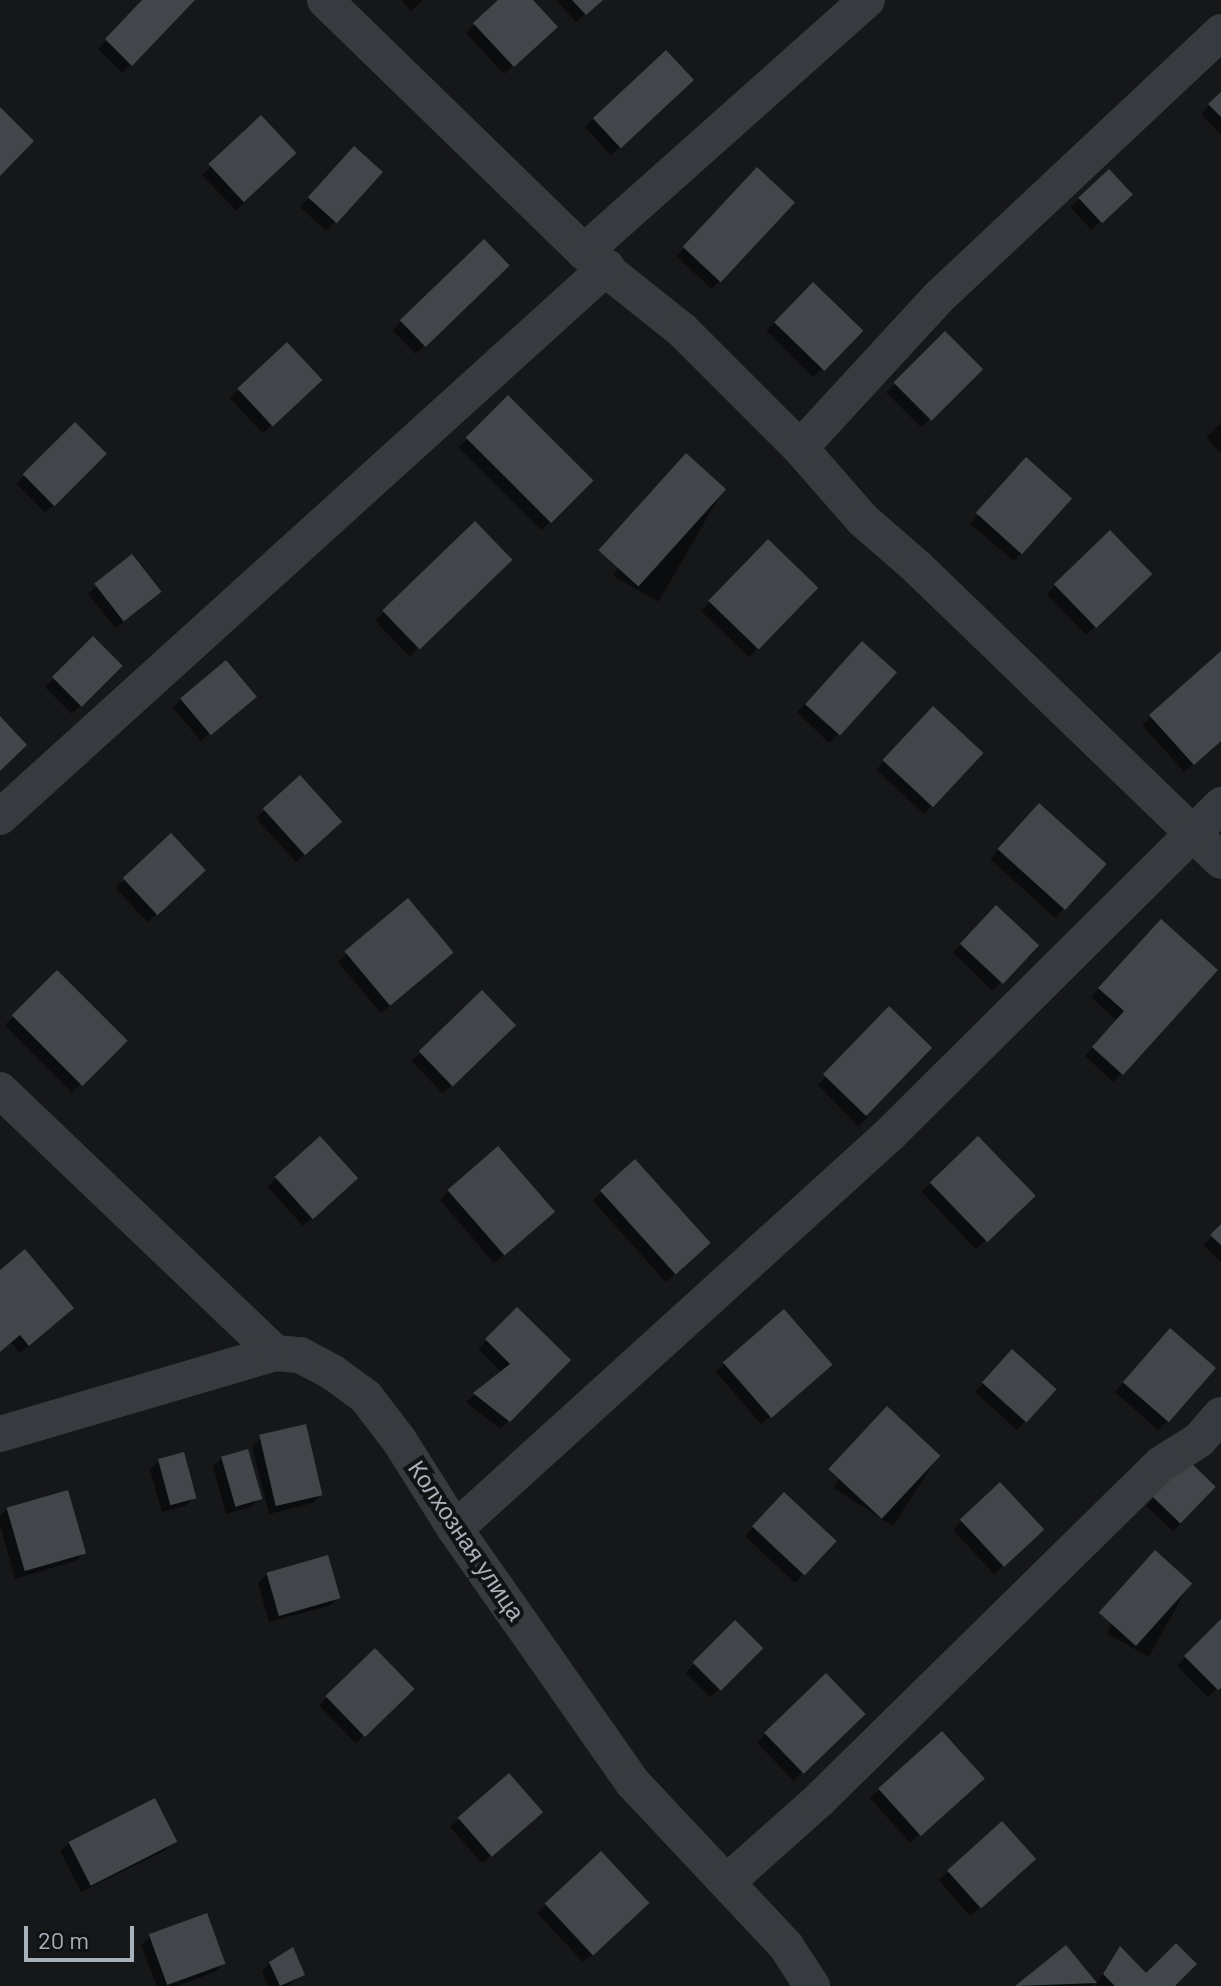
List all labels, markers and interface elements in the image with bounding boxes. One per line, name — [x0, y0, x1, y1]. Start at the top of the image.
street label: Колхозная улица — [403, 1454, 531, 1626]
scale bar — [28, 1910, 138, 1960]
text: 20 m — [38, 1925, 89, 1954]

